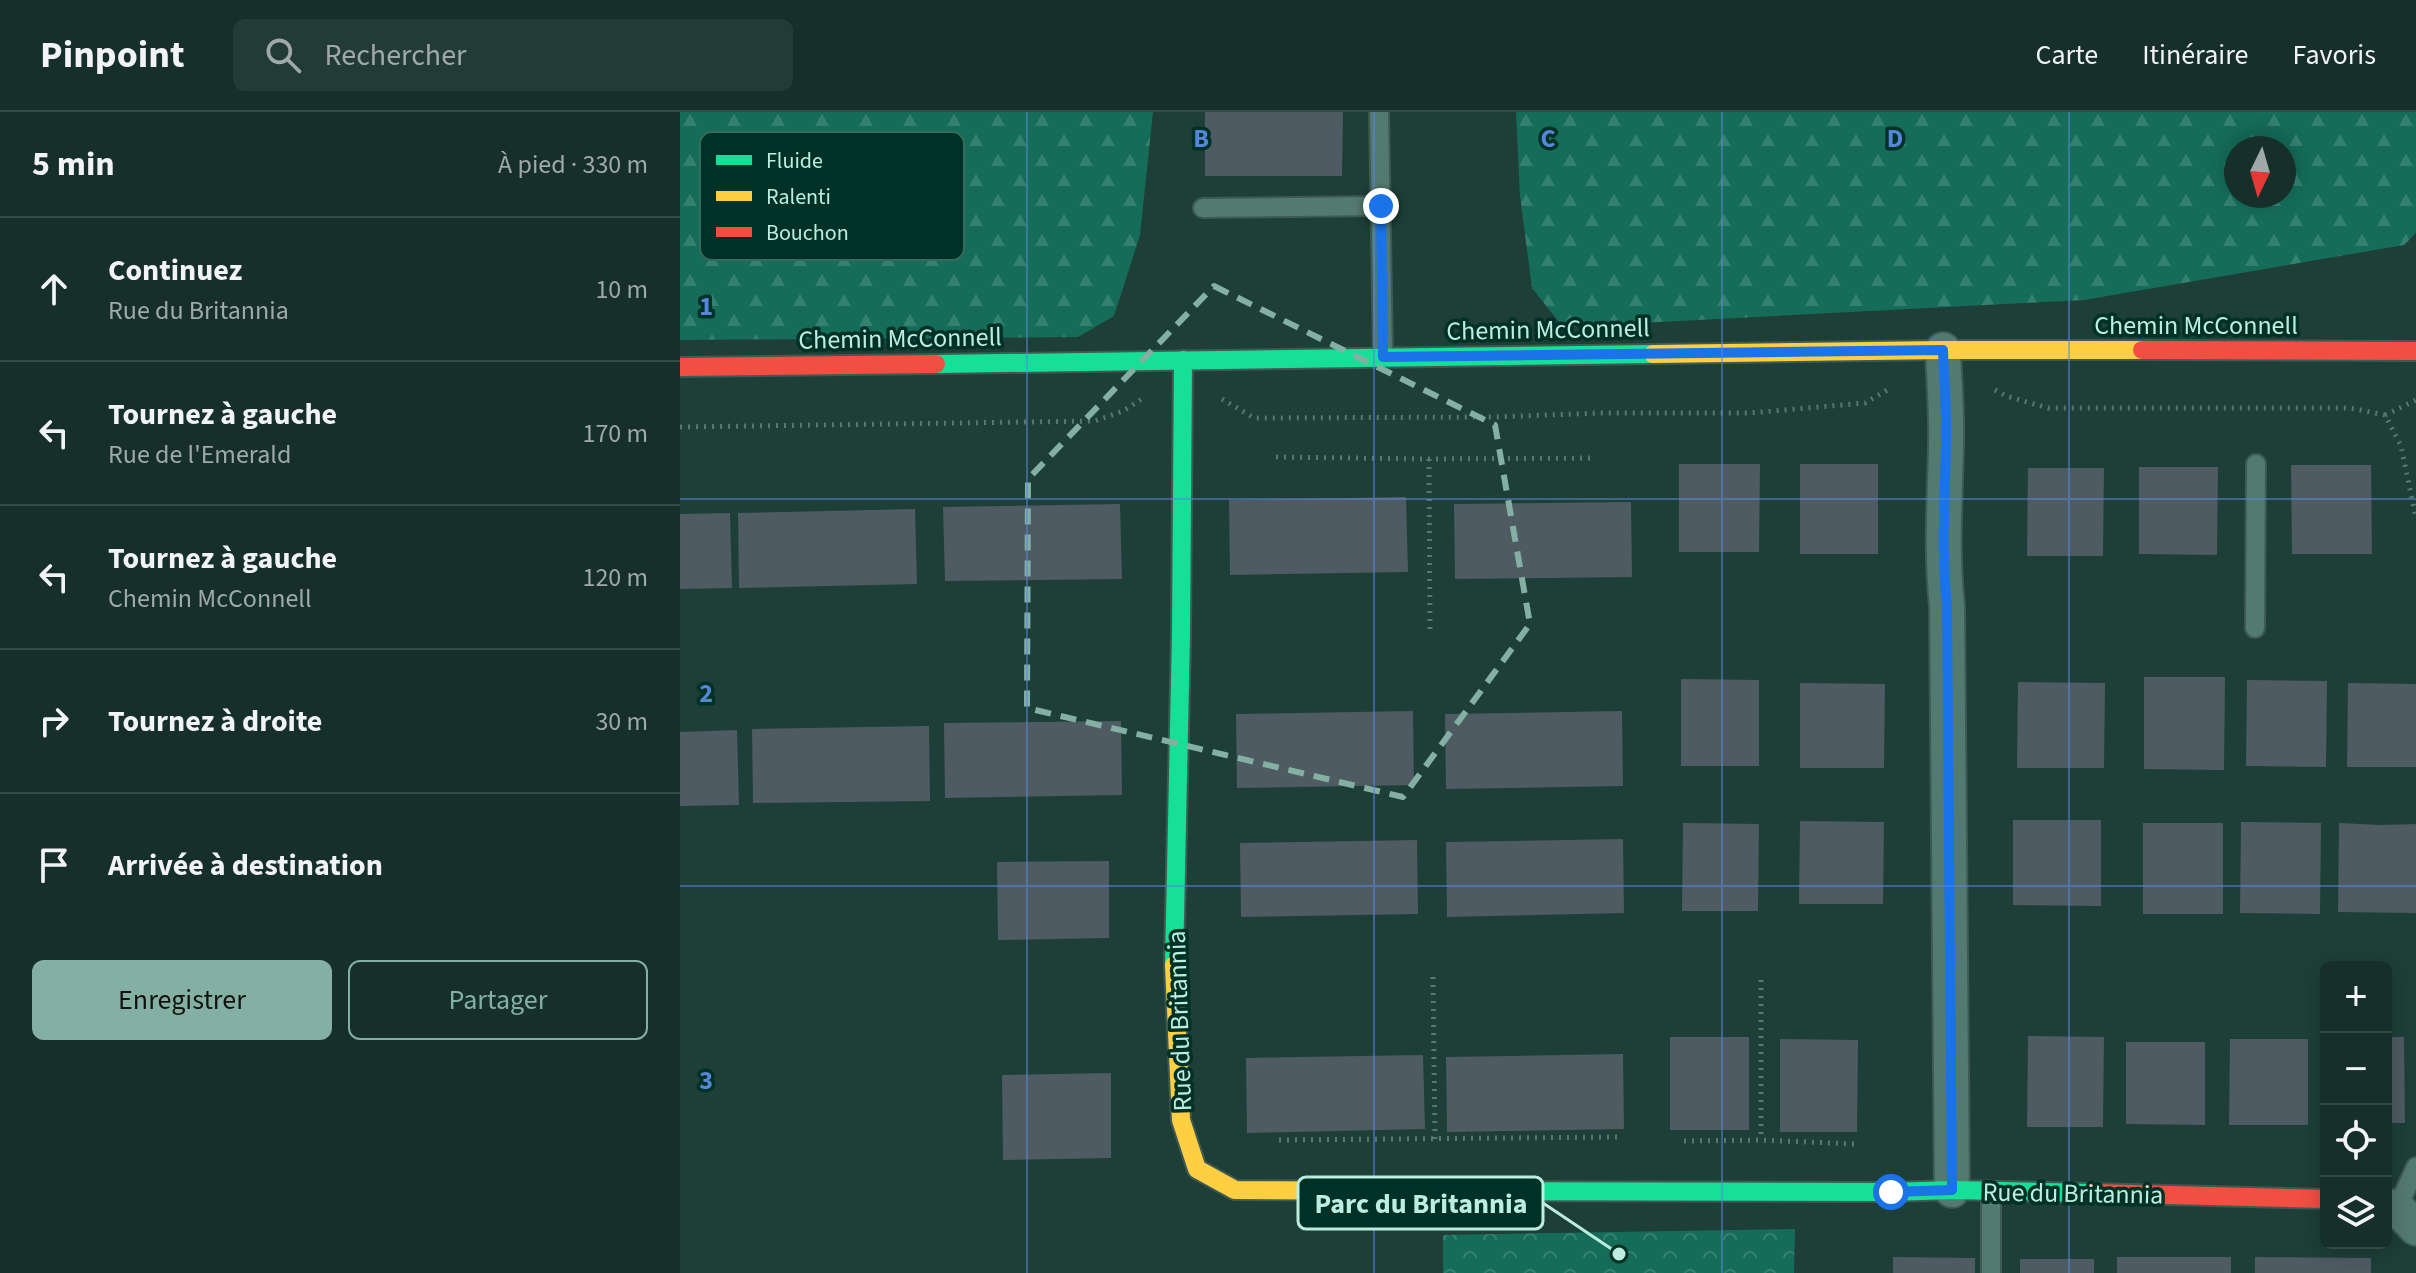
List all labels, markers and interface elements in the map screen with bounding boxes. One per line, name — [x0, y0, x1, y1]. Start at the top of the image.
search box — [233, 19, 793, 91]
text: Pinpoint — [40, 28, 185, 82]
icon: search — [261, 33, 305, 77]
text: Rechercher — [325, 34, 466, 77]
text: Carte — [2035, 35, 2098, 75]
text: Itinéraire — [2142, 35, 2249, 75]
text: Favoris — [2293, 35, 2376, 75]
text: B — [1193, 120, 1209, 157]
text: C — [1540, 120, 1556, 157]
text: D — [1887, 120, 1903, 157]
legend — [700, 132, 964, 260]
north arrow — [2224, 136, 2296, 208]
text: 5 min — [32, 140, 115, 189]
text: Fluide — [766, 145, 823, 177]
text: À pied · 330 m — [498, 146, 648, 183]
text: Ralenti — [766, 181, 831, 213]
route end — [1363, 188, 1399, 224]
text: Bouchon — [766, 217, 849, 249]
text: Continuez — [108, 249, 242, 292]
icon: ahead — [32, 267, 76, 311]
text: 10 m — [595, 271, 648, 308]
text: 1 — [699, 288, 713, 325]
text: Rue du Britannia — [108, 292, 289, 329]
street label: Chemin McConnell — [2094, 307, 2298, 344]
street label: Chemin McConnell — [1446, 309, 1650, 350]
street label: Chemin McConnell — [798, 318, 1002, 359]
text: Tournez à gauche — [108, 393, 337, 436]
icon: left — [32, 411, 76, 455]
text: 170 m — [582, 415, 648, 452]
text: Rue de l'Emerald — [108, 436, 291, 473]
text: Tournez à gauche — [108, 537, 337, 580]
icon: left — [32, 555, 76, 599]
text: 120 m — [582, 559, 648, 596]
text: Chemin McConnell — [108, 580, 312, 617]
text: 2 — [699, 675, 713, 712]
icon: right — [32, 699, 76, 743]
text: Tournez à droite — [108, 700, 322, 743]
text: 30 m — [595, 703, 648, 740]
icon: arrive — [32, 843, 76, 887]
text: Arrivée à destination — [108, 844, 383, 887]
street label: Rue du Britannia — [1158, 930, 1201, 1112]
button: Enregistrer — [32, 960, 332, 1040]
button: Partager — [348, 960, 648, 1040]
map controls — [2320, 961, 2392, 1249]
button: + — [2320, 961, 2392, 1033]
button: − — [2320, 1033, 2392, 1105]
text: 3 — [699, 1062, 713, 1099]
button: locate — [2320, 1105, 2392, 1177]
street label: Rue du Britannia — [1982, 1173, 2164, 1214]
route start — [1873, 1174, 1909, 1210]
callout: Parc du Britannia — [1298, 1177, 1543, 1229]
button: layers — [2320, 1177, 2392, 1249]
text: Parc du Britannia — [1315, 1184, 1527, 1224]

